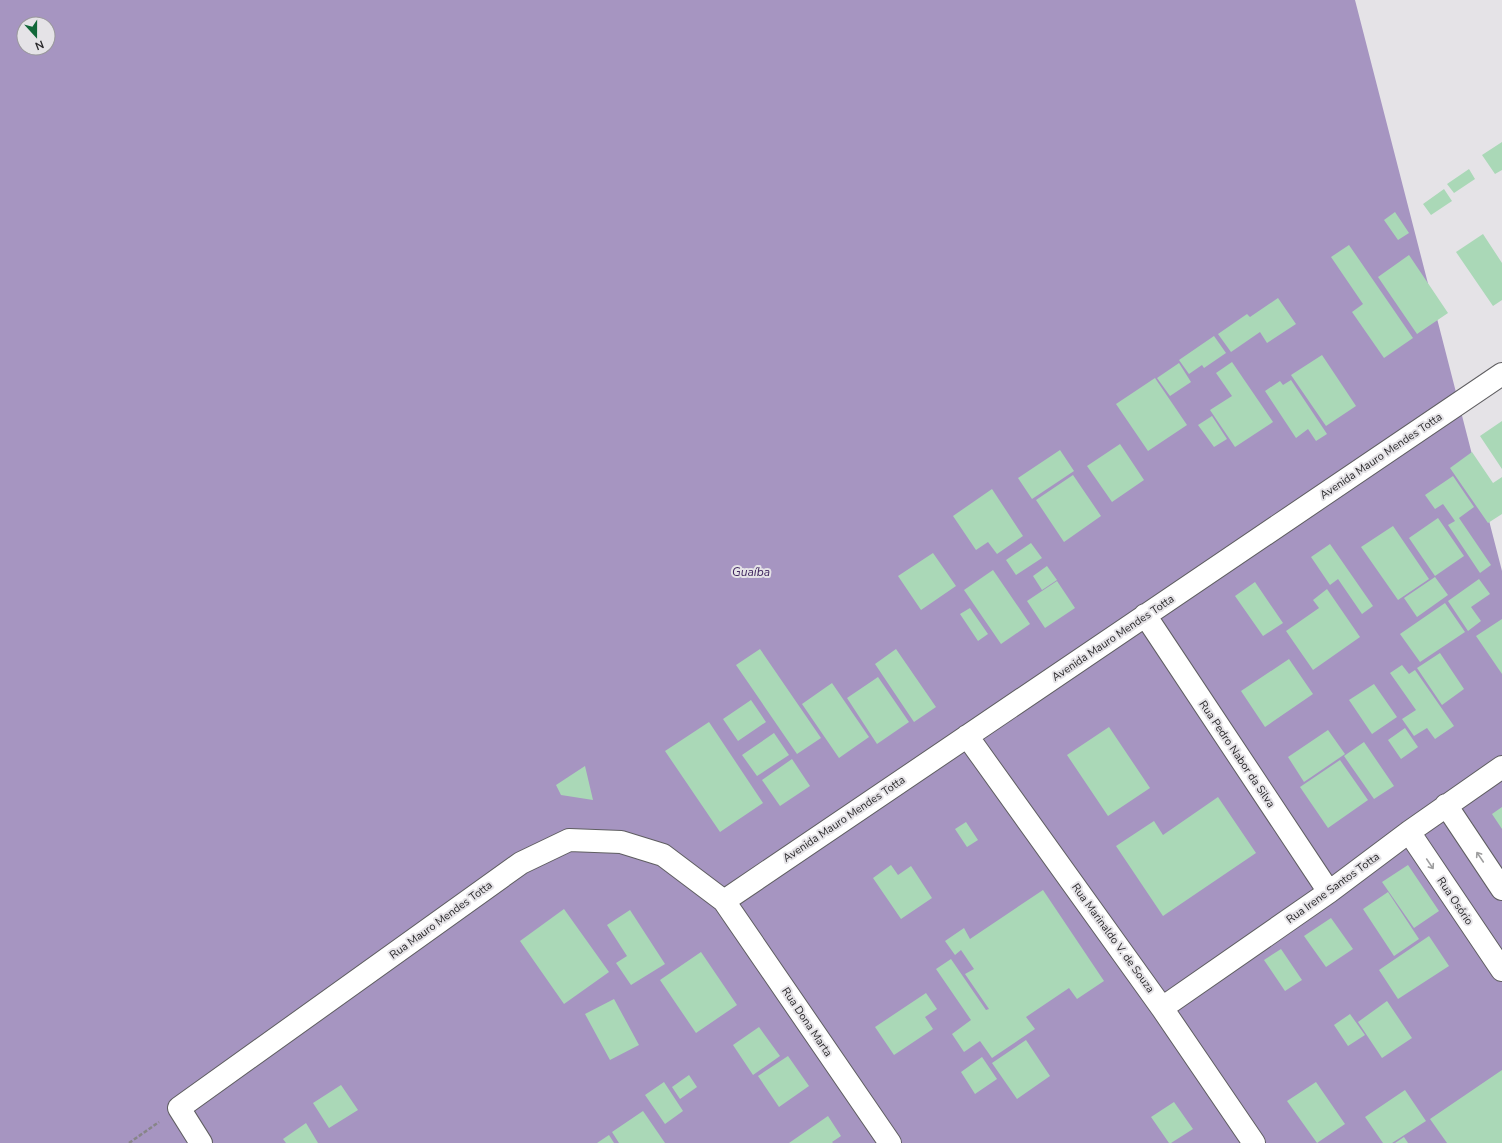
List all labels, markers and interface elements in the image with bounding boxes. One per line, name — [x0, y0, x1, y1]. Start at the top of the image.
north arrow — [16, 16, 56, 56]
text: N — [33, 36, 46, 53]
street label: Avenida Mauro Mendes Totta — [1317, 409, 1445, 503]
water label: Guaíba — [732, 564, 770, 580]
street label: Avenida Mauro Mendes Totta — [1049, 591, 1177, 685]
street label: Rua Pedro Nabor da Silva — [1196, 698, 1279, 811]
street label: Avenida Mauro Mendes Totta — [780, 772, 908, 866]
street label: Rua Irene Santos Totta — [1283, 849, 1383, 927]
one-way arrow — [1476, 851, 1484, 862]
one-way arrow — [1426, 858, 1434, 869]
street label: Rua Osório — [1434, 874, 1476, 928]
street label: Rua Mauro Mendes Totta — [387, 878, 496, 962]
street label: Rua Marinaldo V. de Souza — [1068, 880, 1158, 996]
street label: Rua Dona Marta — [778, 984, 836, 1060]

